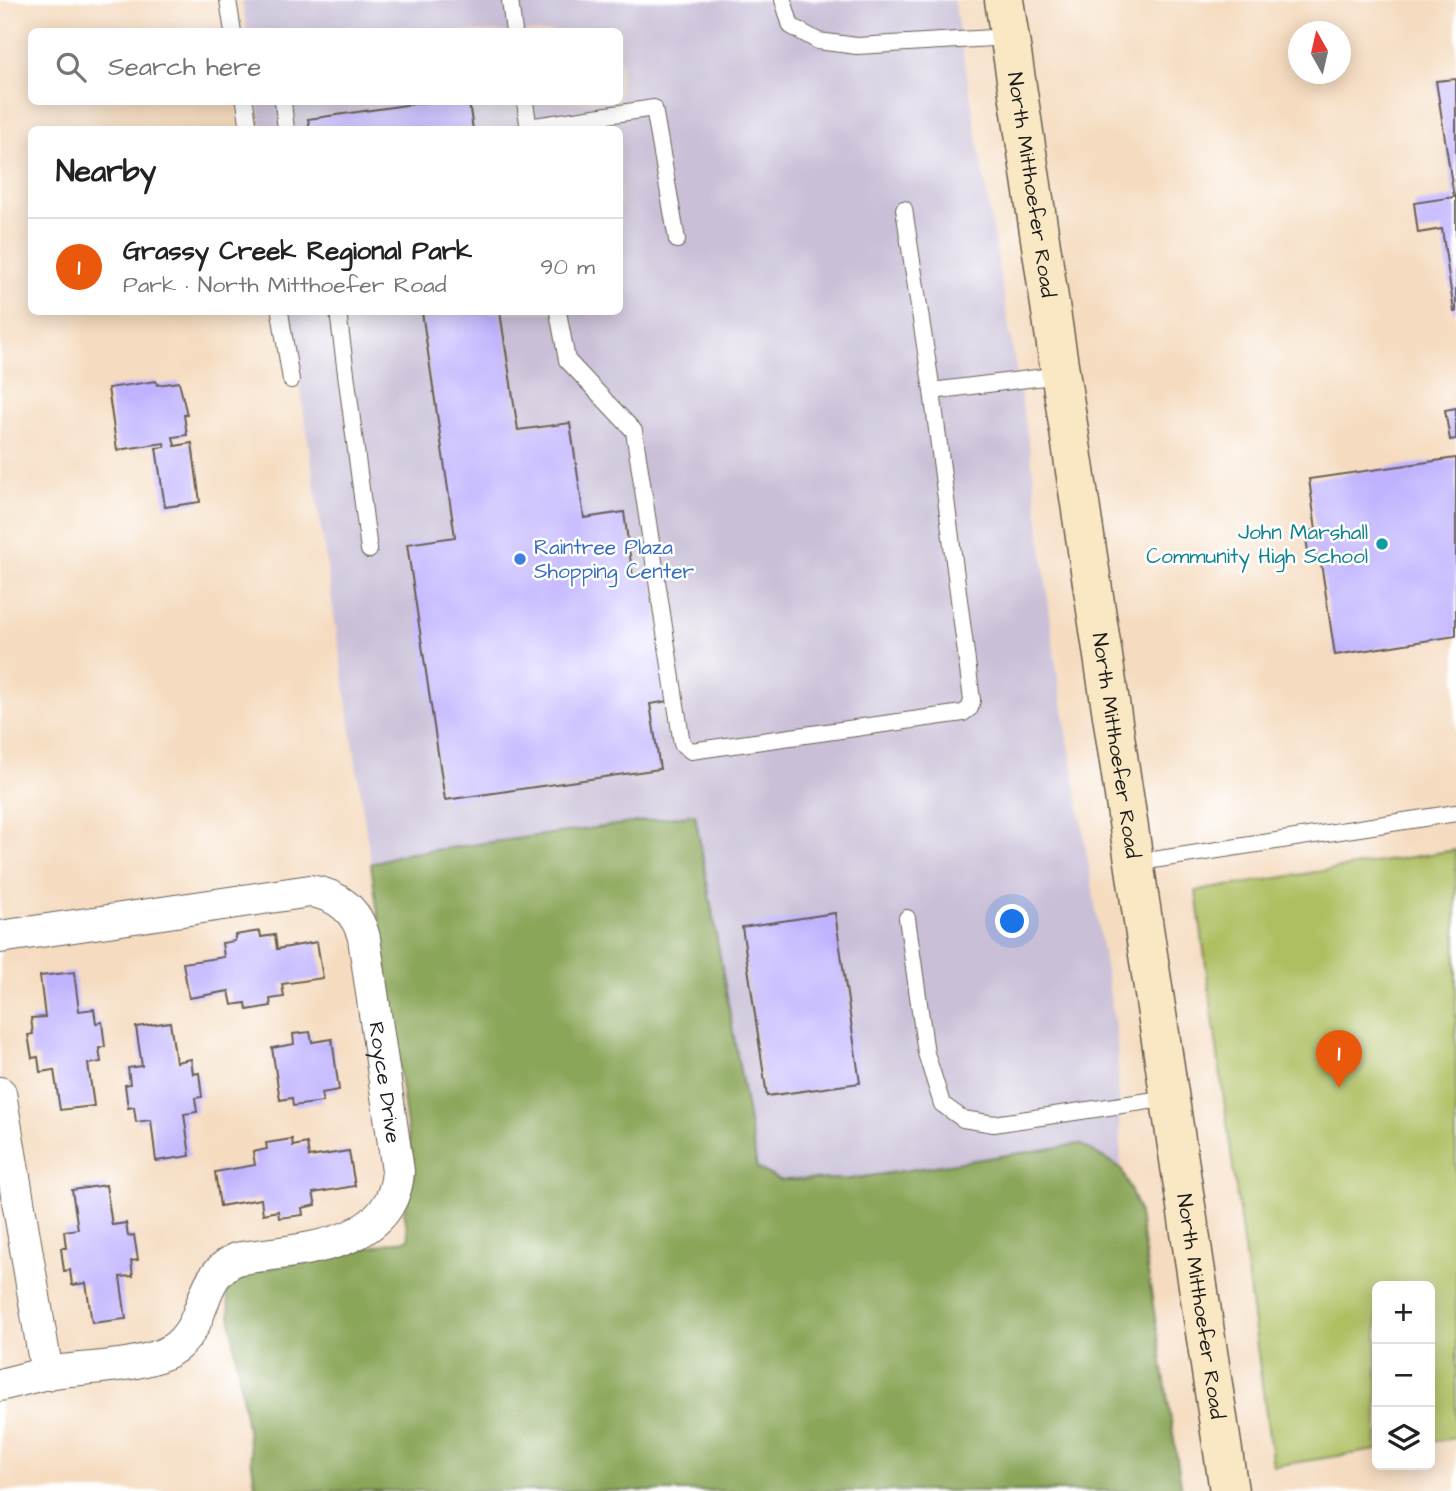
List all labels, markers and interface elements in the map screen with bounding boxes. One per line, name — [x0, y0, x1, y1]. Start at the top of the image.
north arrow — [1288, 21, 1351, 84]
search box — [28, 28, 623, 105]
icon: search — [52, 48, 90, 86]
text: Search here — [108, 49, 261, 85]
street label: North Mitthoefer Road — [1000, 70, 1063, 300]
text: Nearby — [56, 151, 156, 193]
text: Grassy Creek Regional Park — [123, 233, 472, 269]
text: 1 — [78, 251, 80, 283]
text: 90 m — [540, 251, 595, 283]
text: Park · North Mitthoefer Road — [123, 269, 446, 301]
place label: John Marshall Community High School — [1146, 518, 1368, 573]
place label: Raintree Plaza Shopping Center — [534, 533, 695, 588]
marker: John Marshall Community High School — [1374, 536, 1390, 552]
marker: Raintree Plaza Shopping Center — [512, 551, 528, 567]
street label: North Mitthoefer Road — [1085, 631, 1147, 860]
your location — [995, 904, 1029, 938]
street label: Royce Drive — [361, 1020, 408, 1145]
pin: 1 — [1316, 1030, 1362, 1088]
street label: North Mitthoefer Road — [1169, 1192, 1232, 1421]
map controls — [1372, 1281, 1435, 1470]
button: + — [1372, 1281, 1435, 1344]
button: − — [1372, 1344, 1435, 1407]
button: layers — [1372, 1407, 1435, 1470]

